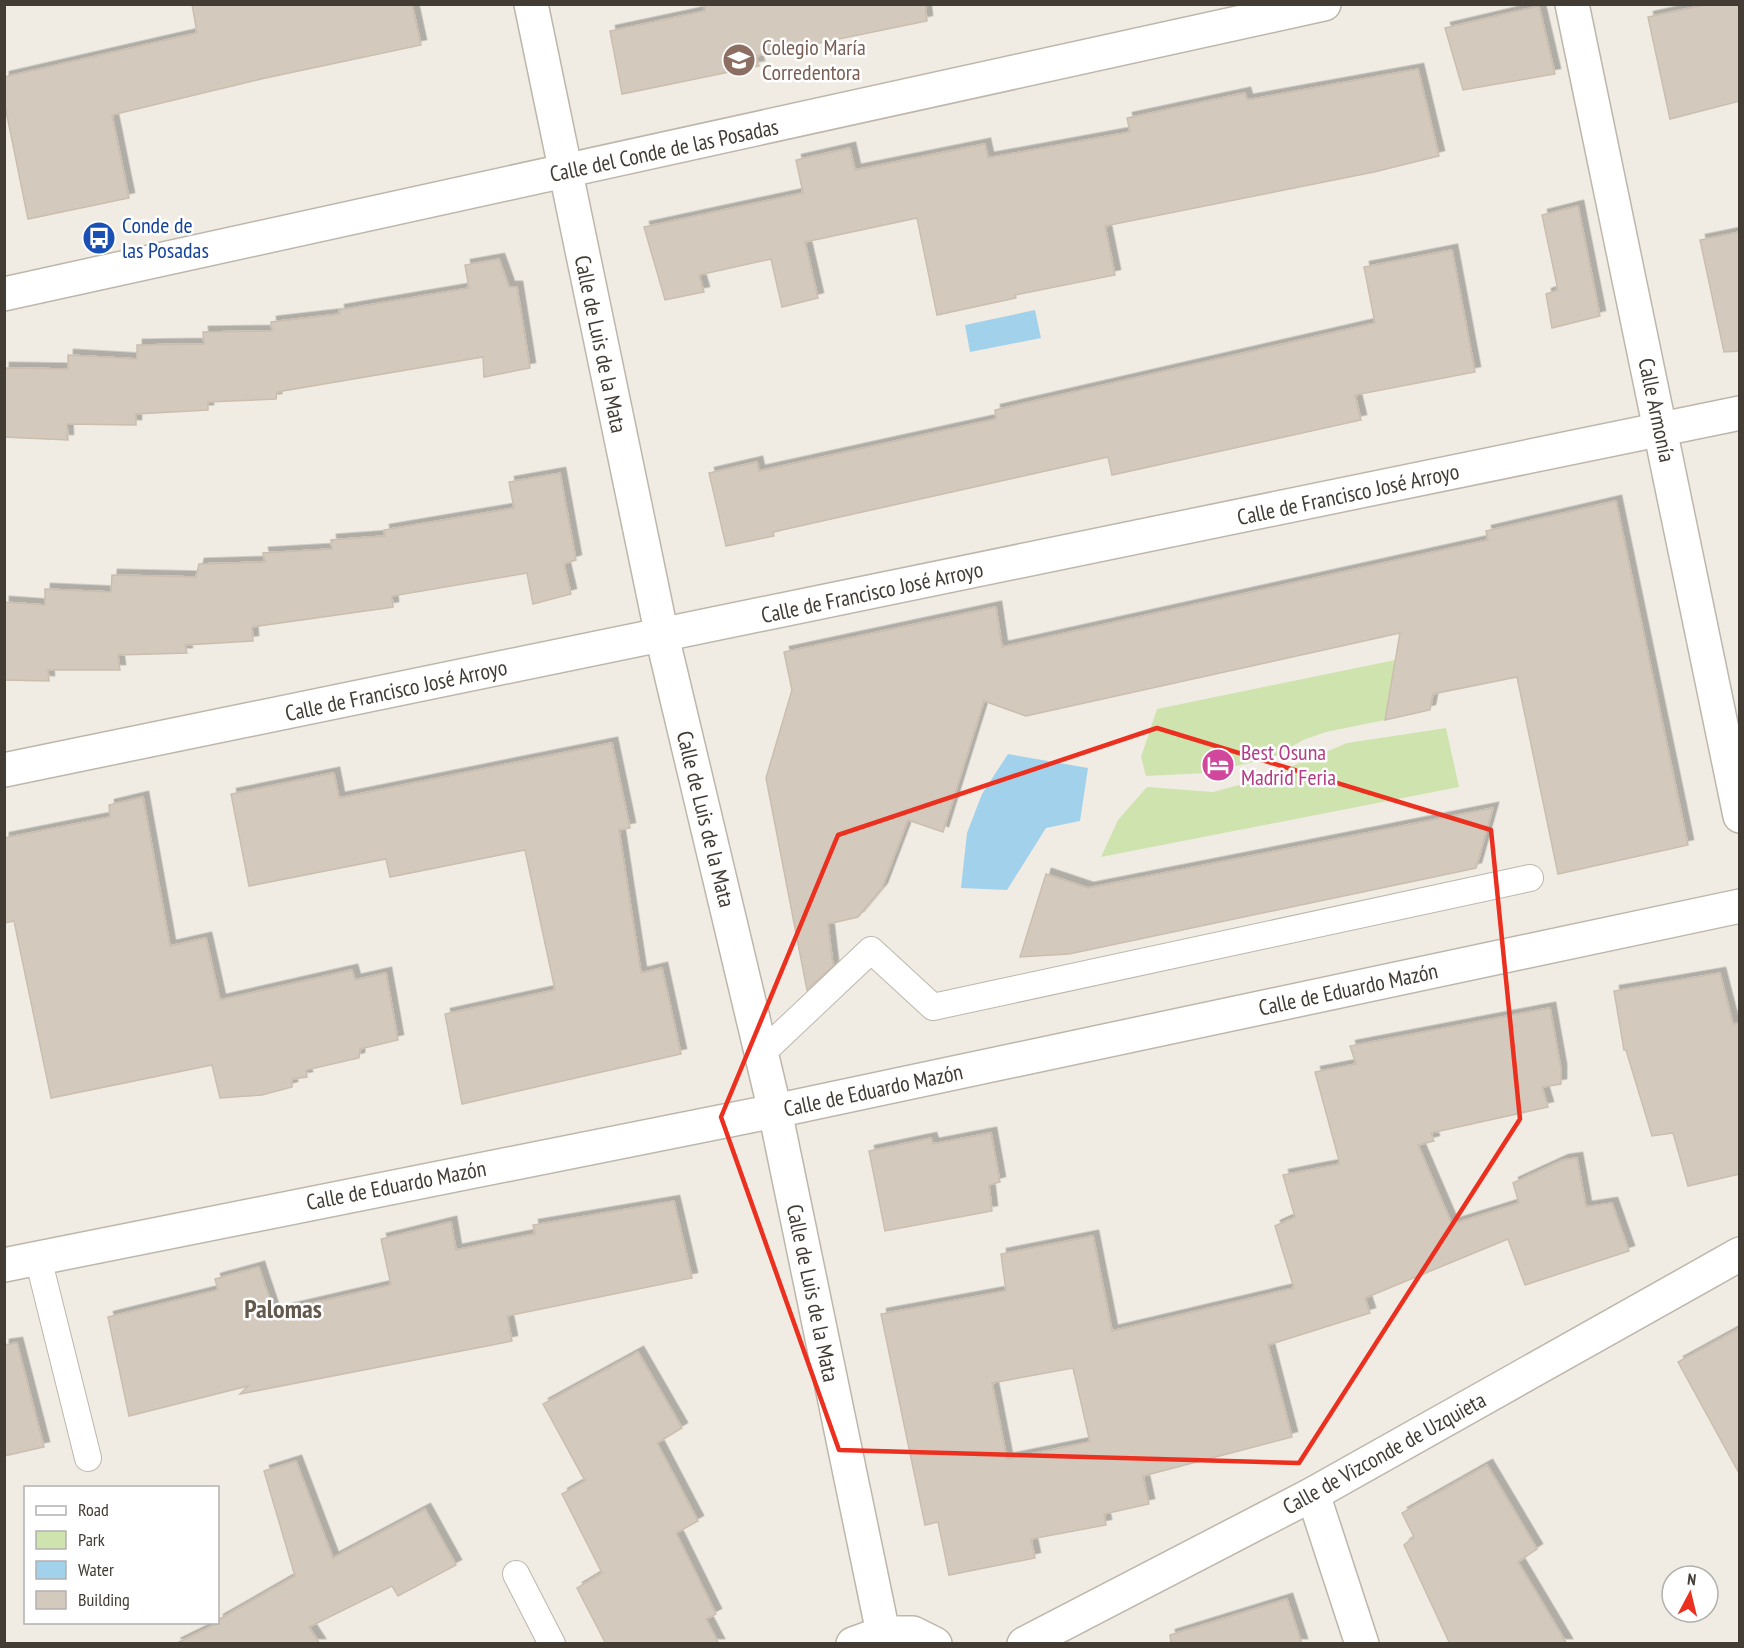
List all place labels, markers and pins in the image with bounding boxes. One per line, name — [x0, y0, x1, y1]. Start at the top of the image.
place label: Colegio María Corredentora — [762, 33, 866, 86]
school or university icon: Colegio María Corredentora — [721, 42, 757, 78]
place label: Conde de las Posadas — [122, 211, 209, 264]
bus stop icon: Conde de las Posadas — [81, 220, 117, 256]
place label: Best Osuna Madrid Feria — [1241, 738, 1336, 791]
hotel icon: Best Osuna Madrid Feria — [1200, 747, 1236, 783]

